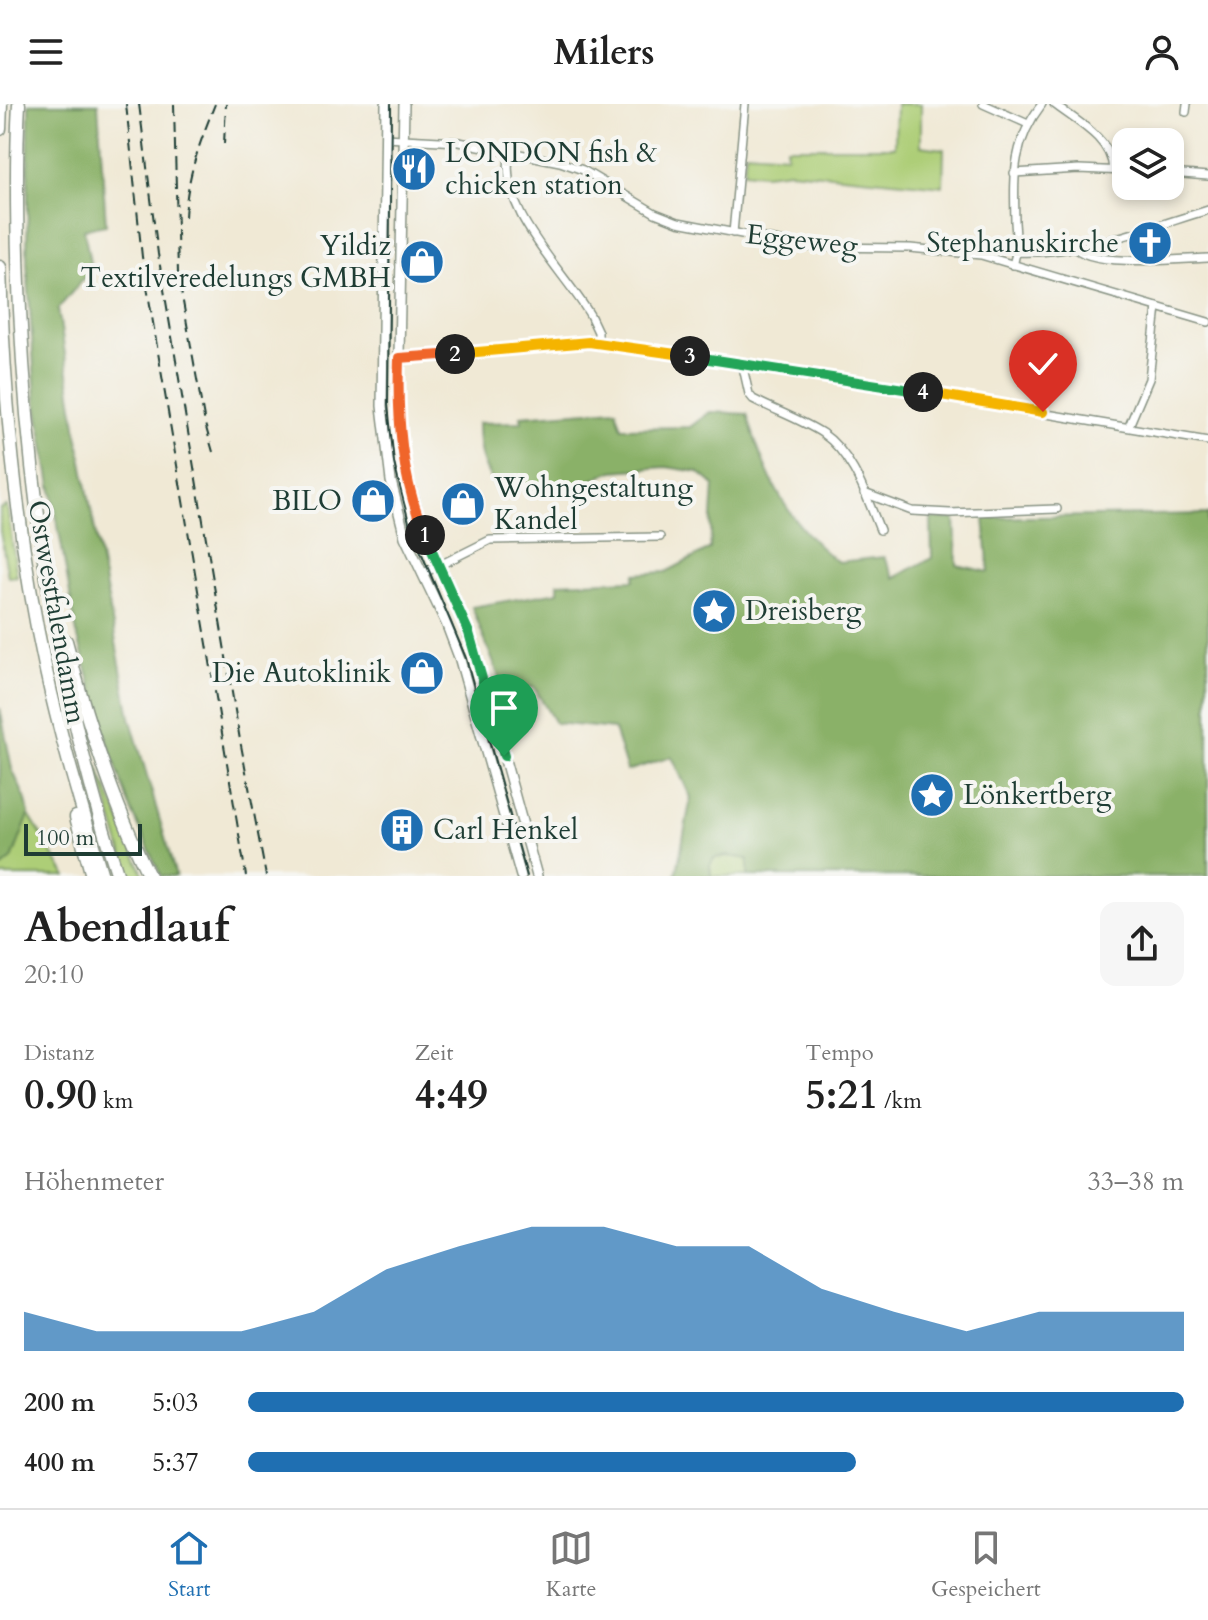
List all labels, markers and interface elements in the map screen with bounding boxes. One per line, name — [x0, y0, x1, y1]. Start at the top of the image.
text: Milers — [553, 28, 655, 77]
icon: menu — [24, 30, 68, 74]
icon: person — [1140, 30, 1184, 74]
map controls — [1112, 128, 1184, 200]
button: layers — [1112, 128, 1184, 200]
place label: LONDON fish & chicken station — [445, 134, 657, 204]
restaurant icon: LONDON fish & chicken station — [390, 145, 438, 193]
street label: Eggeweg — [744, 215, 860, 265]
church icon: Stephanuskirche — [1126, 219, 1174, 267]
place label: Stephanuskirche — [926, 224, 1119, 262]
place label: Yildiz Textilveredelungs GMBH — [81, 227, 391, 297]
shop icon: Yildiz Textilveredelungs GMBH — [398, 238, 446, 286]
pin — [1009, 330, 1077, 412]
pin: 2 — [435, 334, 475, 374]
pin: 3 — [670, 336, 710, 376]
text: 2 — [449, 339, 461, 369]
text: 3 — [684, 341, 696, 371]
icon: check — [1021, 342, 1065, 386]
pin: 4 — [903, 372, 943, 412]
text: 4 — [917, 377, 929, 407]
place label: Wohngestaltung Kandel — [493, 469, 693, 539]
shop icon: BILO — [349, 477, 397, 525]
shop icon: Wohngestaltung Kandel — [439, 480, 487, 528]
place label: BILO — [272, 482, 342, 520]
street label: Ostwestfalendamm — [19, 497, 95, 727]
pin: 1 — [405, 515, 445, 555]
text: 1 — [419, 520, 431, 550]
place icon: Dreisberg — [690, 587, 738, 635]
place label: Dreisberg — [745, 592, 862, 630]
shop icon: Die Autoklinik — [398, 649, 446, 697]
place label: Die Autoklinik — [212, 654, 391, 692]
pin — [470, 674, 538, 756]
icon: arrive — [482, 686, 526, 730]
place icon: Lönkertberg — [908, 771, 956, 819]
place label: Lönkertberg — [963, 776, 1112, 814]
building icon: Carl Henkel — [378, 806, 426, 854]
place label: Carl Henkel — [433, 811, 578, 849]
scale bar — [24, 820, 142, 856]
text: 100 m — [36, 823, 94, 853]
text: Abendlauf — [24, 897, 229, 957]
button: share — [1100, 902, 1184, 986]
text: 20:10 — [24, 957, 84, 992]
text: Distanz — [24, 1038, 94, 1068]
text: Zeit — [415, 1038, 453, 1068]
text: Tempo — [805, 1038, 874, 1068]
text: 0.90 — [24, 1068, 97, 1123]
text: 4:49 — [415, 1068, 488, 1123]
text: 5:21 — [805, 1068, 878, 1123]
text: km — [97, 1086, 133, 1116]
text: /km — [878, 1086, 922, 1116]
text: Höhenmeter — [24, 1164, 164, 1199]
text: 33–38 m — [1087, 1164, 1184, 1199]
text: 200 m — [24, 1385, 95, 1420]
text: 5:03 — [152, 1385, 199, 1420]
text: 400 m — [24, 1445, 95, 1480]
text: 5:37 — [152, 1445, 199, 1480]
tab: Start — [167, 1526, 211, 1604]
tab: Karte — [546, 1526, 597, 1604]
tab: Gespeichert — [931, 1526, 1041, 1604]

